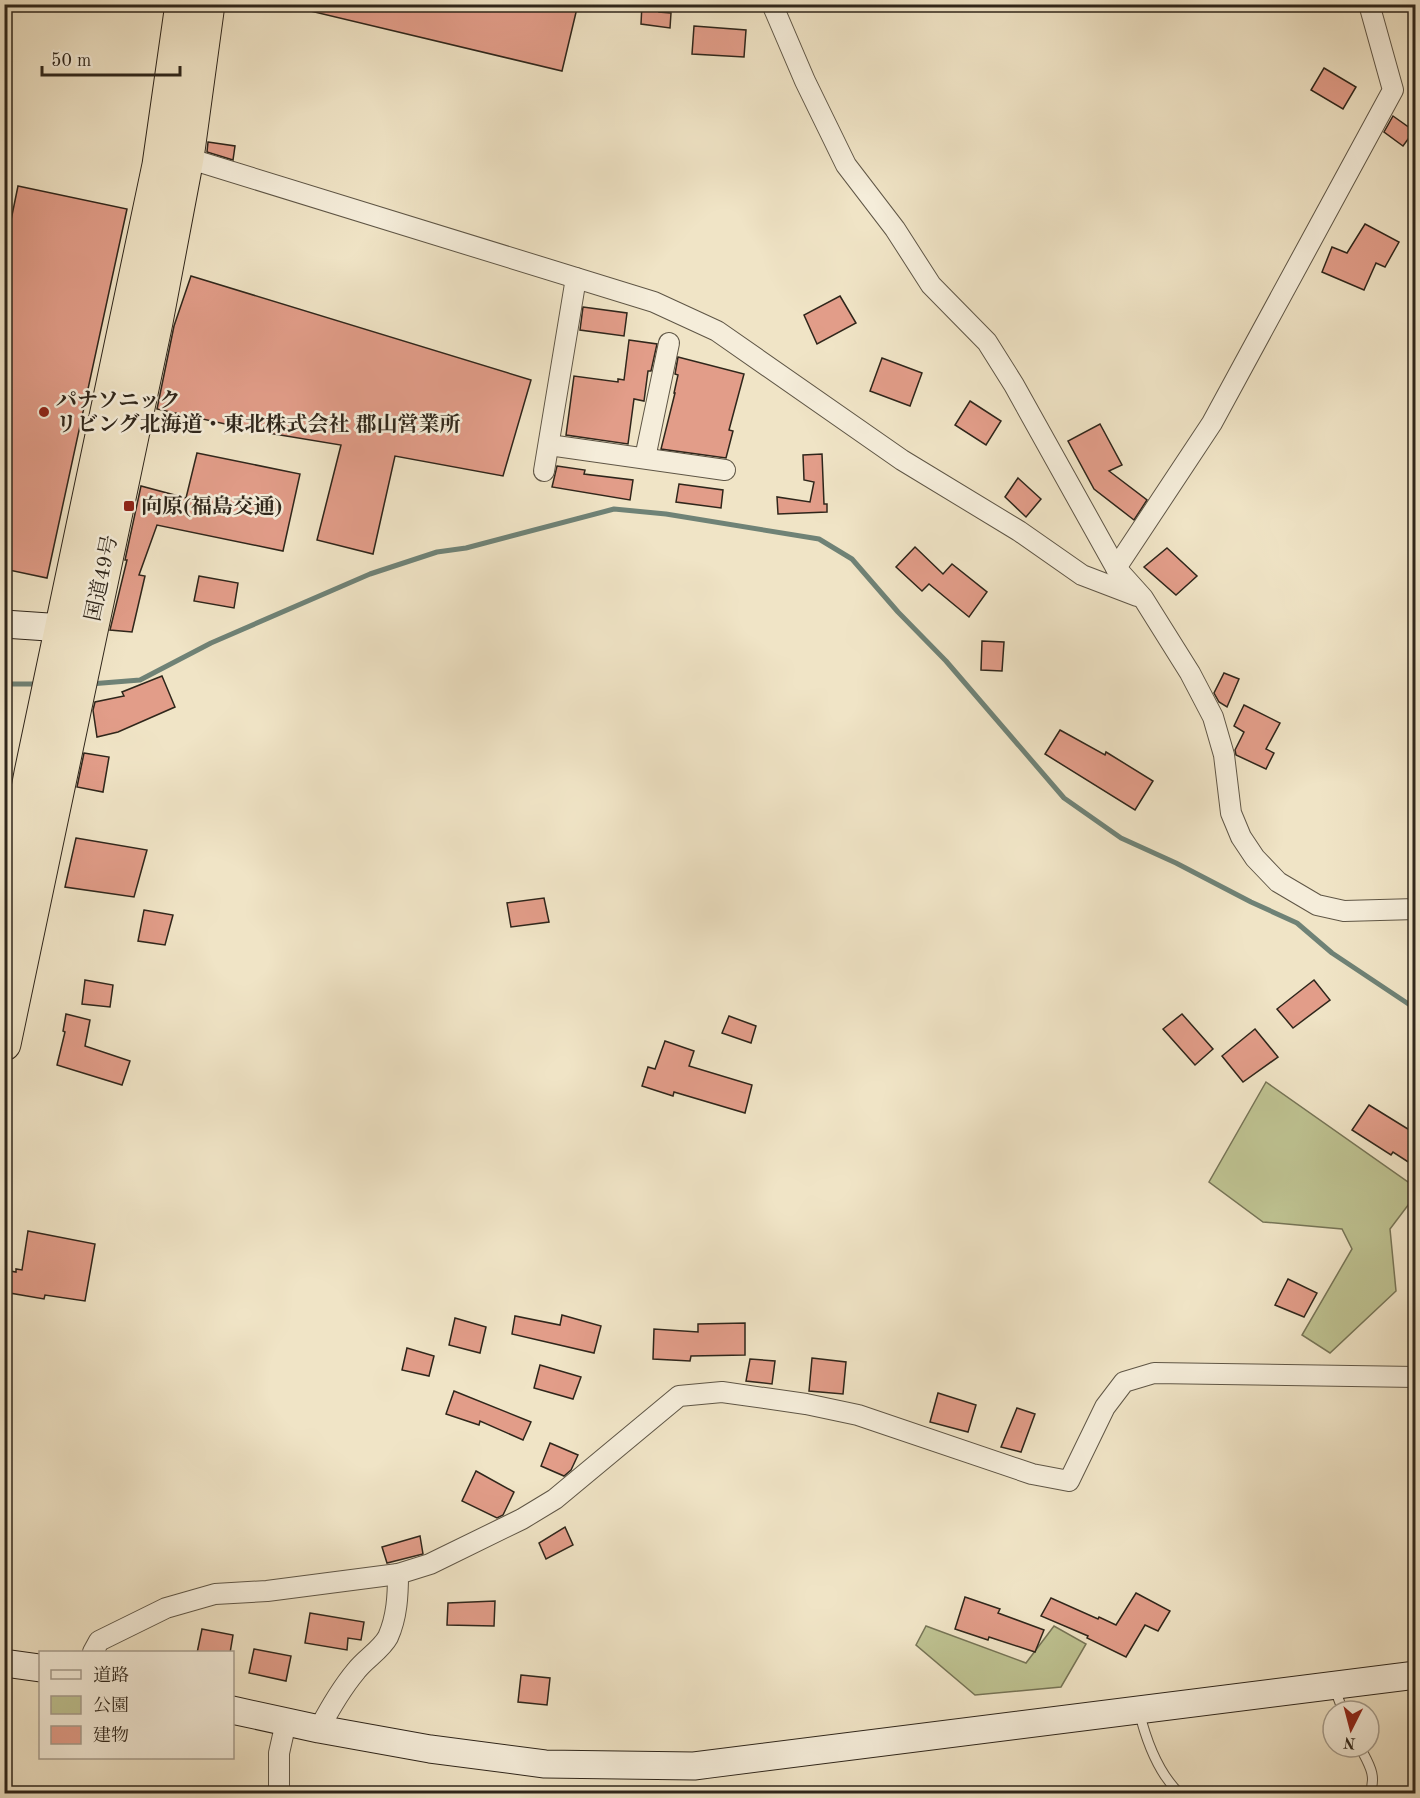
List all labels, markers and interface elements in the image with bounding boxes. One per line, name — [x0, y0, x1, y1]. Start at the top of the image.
scale bar — [42, 39, 180, 77]
text: 50 m — [51, 52, 91, 70]
place label: パナソニック リビング北海道・東北株式会社 郡山営業所 — [56, 390, 460, 436]
marker: パナソニック リビング北海道・東北株式会社 郡山営業所 — [37, 405, 51, 419]
place label: 向原(福島交通) — [141, 495, 283, 518]
marker: 向原(福島交通) — [122, 499, 136, 513]
street label: 国道49号 — [81, 533, 122, 623]
legend — [39, 1651, 234, 1759]
text: 道路 — [93, 1665, 129, 1685]
text: 公園 — [93, 1696, 129, 1715]
north arrow — [1321, 1699, 1381, 1759]
text: 建物 — [93, 1725, 129, 1745]
text: N — [1342, 1733, 1357, 1751]

